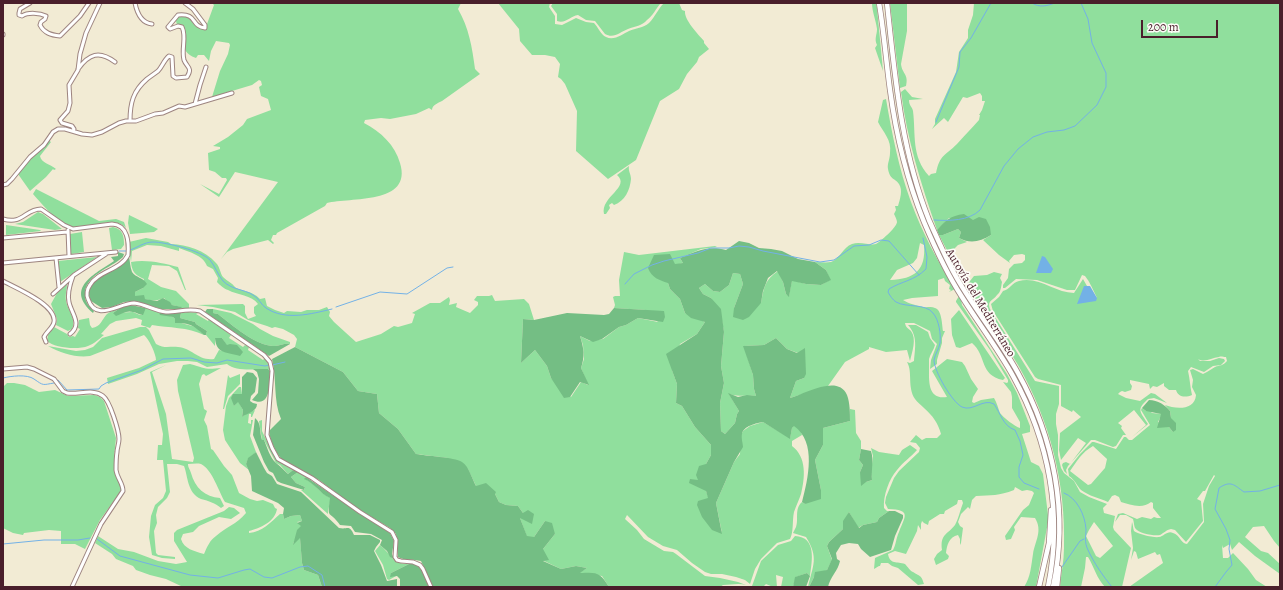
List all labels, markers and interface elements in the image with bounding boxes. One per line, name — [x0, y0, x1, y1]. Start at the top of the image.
scale bar — [1143, 12, 1220, 38]
text: 200 m — [1148, 19, 1179, 35]
street label: Autovía del Mediterráneo — [942, 246, 1018, 360]

